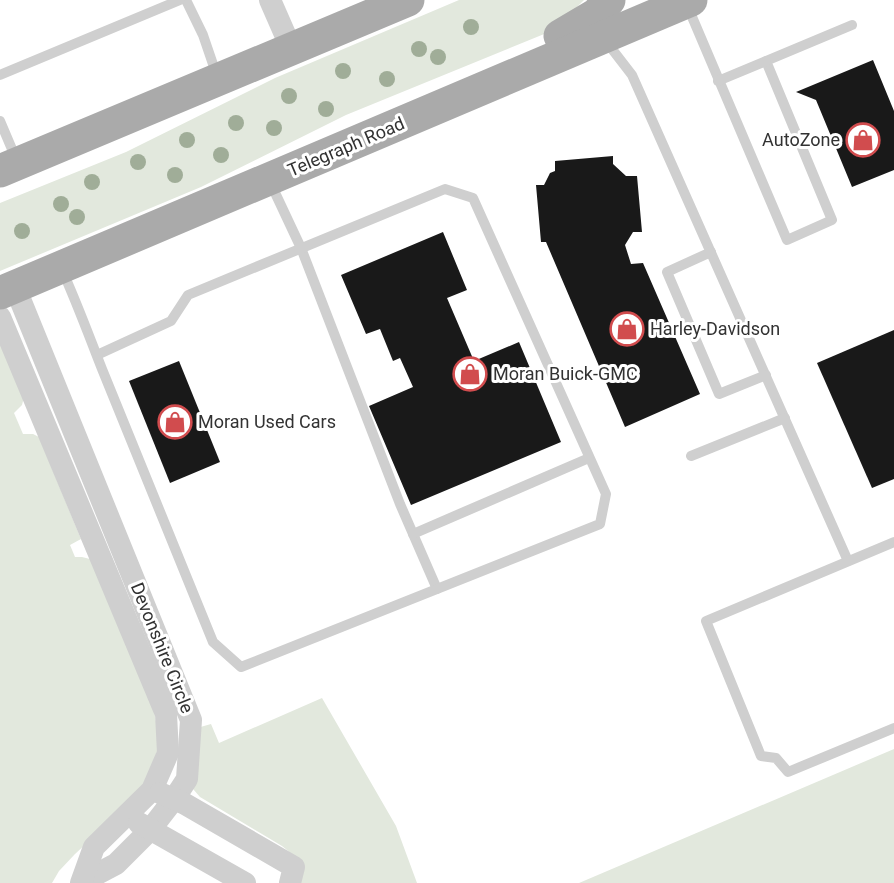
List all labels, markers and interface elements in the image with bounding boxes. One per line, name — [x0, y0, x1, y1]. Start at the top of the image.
street label: Telegraph Road — [284, 112, 407, 181]
shop icon: AutoZone — [845, 122, 881, 158]
place label: AutoZone — [762, 129, 840, 150]
shop icon: Harley-Davidson — [609, 311, 645, 347]
place label: Harley-Davidson — [650, 318, 780, 339]
shop icon: Moran Buick-GMC — [452, 356, 488, 392]
place label: Moran Buick-GMC — [493, 363, 638, 384]
shop icon: Moran Used Cars — [157, 404, 193, 440]
place label: Moran Used Cars — [198, 411, 336, 432]
street label: Devonshire Circle — [127, 579, 198, 716]

